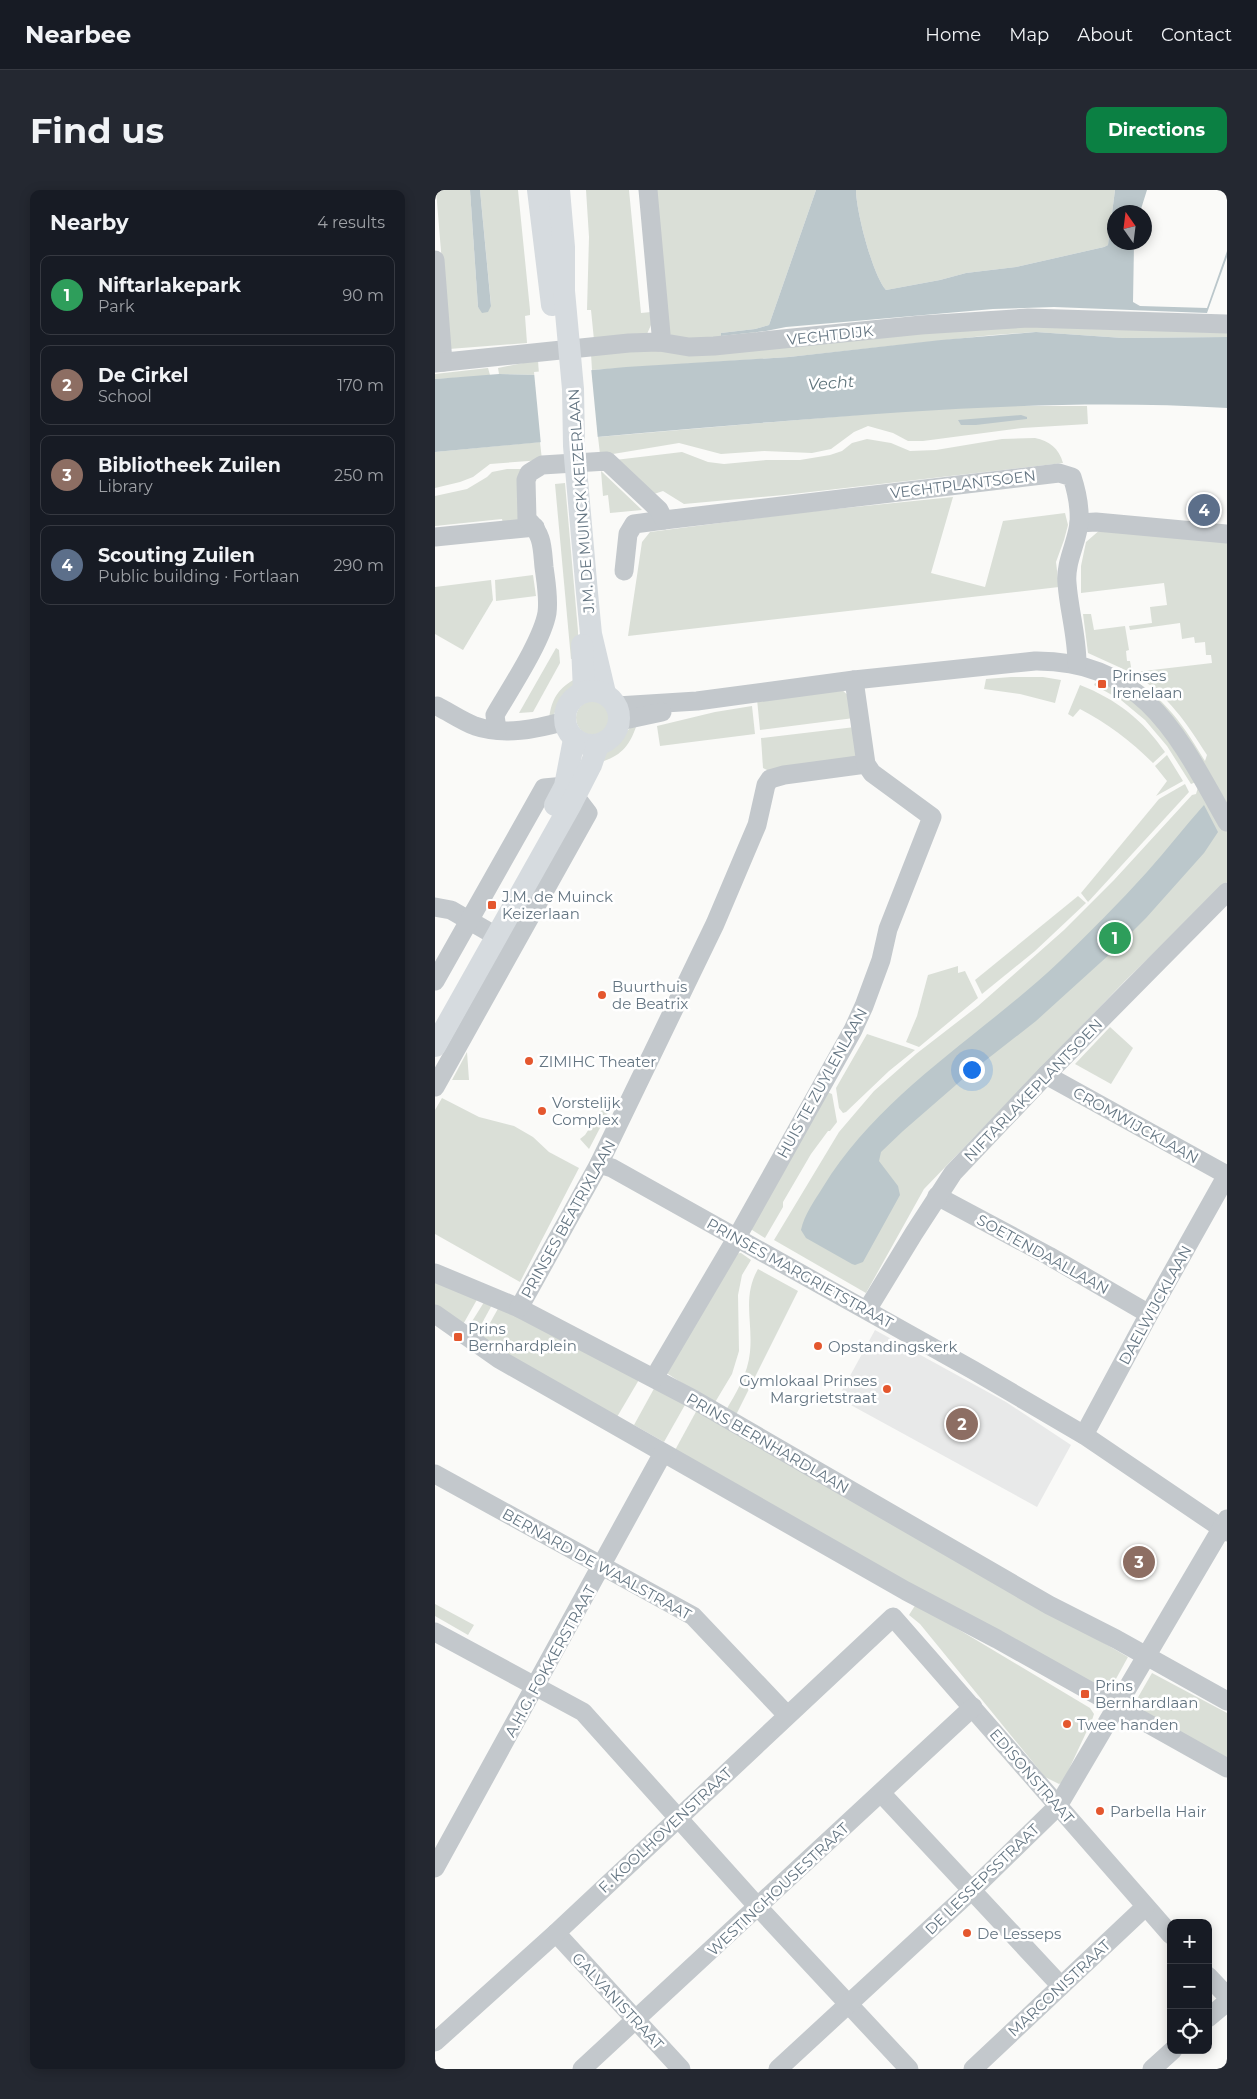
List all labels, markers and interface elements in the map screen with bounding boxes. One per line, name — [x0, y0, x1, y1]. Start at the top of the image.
text: Nearbee — [25, 20, 131, 49]
text: Home — [925, 24, 981, 46]
text: Map — [1009, 24, 1049, 46]
text: About — [1077, 24, 1133, 46]
text: Contact — [1161, 24, 1232, 46]
button: Directions — [1086, 107, 1227, 153]
text: Find us — [30, 109, 164, 152]
north arrow — [1107, 205, 1152, 250]
text: Nearby — [50, 210, 129, 235]
text: 4 results — [317, 213, 385, 232]
text: Niftarlakepark — [98, 274, 241, 297]
text: 1 — [64, 286, 70, 305]
text: 90 m — [342, 286, 384, 305]
text: Park — [98, 297, 135, 316]
street label: VECHTDIJK — [786, 321, 874, 349]
text: De Cirkel — [98, 364, 188, 387]
water label: Vecht — [807, 372, 855, 394]
text: 2 — [62, 376, 72, 395]
text: 170 m — [337, 376, 384, 395]
text: School — [98, 387, 152, 406]
street label: J.M. DE MUINCK KEIZERLAAN — [564, 388, 598, 615]
text: Bibliotheek Zuilen — [98, 454, 281, 477]
text: 3 — [62, 466, 72, 485]
text: 250 m — [334, 466, 384, 485]
street label: VECHTPLANTSOEN — [889, 466, 1037, 502]
text: Library — [98, 477, 153, 496]
pin: 4 — [1188, 491, 1220, 529]
text: Scouting Zuilen — [98, 544, 255, 567]
text: 4 — [61, 556, 73, 575]
text: 290 m — [333, 556, 384, 575]
text: Public building · Fortlaan — [98, 567, 299, 586]
place label: Prinses Irenelaan — [1112, 666, 1183, 702]
marker: Prinses Irenelaan — [1096, 678, 1108, 690]
place label: J.M. de Muinck Keizerlaan — [501, 887, 613, 923]
marker: J.M. de Muinck Keizerlaan — [486, 899, 498, 911]
pin: 1 — [1099, 919, 1131, 957]
place label: Buurthuis de Beatrix — [612, 977, 688, 1013]
marker: Buurthuis de Beatrix — [596, 989, 608, 1001]
street label: HUIS TE ZUYLENLAAN — [773, 1005, 871, 1161]
street label: NIFTARLAKEPLANTSOEN — [960, 1015, 1106, 1165]
place label: ZIMIHC Theater — [539, 1052, 656, 1071]
marker: ZIMIHC Theater — [523, 1055, 535, 1067]
your location — [959, 1057, 985, 1083]
street label: CROMWIJCKLAAN — [1070, 1083, 1202, 1167]
place label: Vorstelijk Complex — [552, 1093, 620, 1129]
marker: Vorstelijk Complex — [536, 1105, 548, 1117]
street label: PRINSES BEATRIXLAAN — [517, 1137, 619, 1301]
street label: SOETENDAALLAAN — [974, 1210, 1112, 1298]
street label: PRINSES MARGRIETSTRAAT — [703, 1214, 897, 1332]
street label: DAELWIJCKLAAN — [1114, 1242, 1196, 1368]
place label: Prins Bernhardplein — [468, 1319, 577, 1355]
marker: Prins Bernhardplein — [452, 1331, 464, 1343]
place label: Opstandingskerk — [828, 1337, 957, 1356]
marker: Opstandingskerk — [812, 1340, 824, 1352]
place label: Gymlokaal Prinses Margrietstraat — [739, 1371, 877, 1407]
marker: Gymlokaal Prinses Margrietstraat — [881, 1383, 893, 1395]
street label: PRINS BERNHARDLAAN — [683, 1389, 853, 1497]
pin: 2 — [946, 1405, 978, 1443]
street label: BERNARD DE WAALSTRAAT — [499, 1504, 695, 1624]
pin: 3 — [1123, 1543, 1155, 1581]
street label: A.H.G. FOKKERSTRAAT — [500, 1581, 600, 1740]
place label: Prins Bernhardlaan — [1095, 1676, 1198, 1712]
marker: Prins Bernhardlaan — [1079, 1688, 1091, 1700]
place label: Twee handen — [1077, 1715, 1179, 1734]
marker: Twee handen — [1061, 1718, 1073, 1730]
street label: EDISONSTRAAT — [986, 1725, 1079, 1828]
street label: F. KOOLHOVENSTRAAT — [594, 1763, 736, 1897]
place label: Parbella Hair — [1110, 1802, 1206, 1821]
marker: Parbella Hair — [1094, 1805, 1106, 1817]
street label: WESTINGHOUSESTRAAT — [703, 1818, 853, 1960]
street label: DE LESSEPSSTRAAT — [921, 1819, 1044, 1939]
map controls — [1167, 1919, 1212, 2054]
button: + — [1167, 1919, 1212, 1964]
place label: De Lesseps — [977, 1924, 1061, 1943]
marker: De Lesseps — [961, 1927, 973, 1939]
street label: MARCONISTRAAT — [1004, 1935, 1115, 2041]
street label: GALVANISTRAAT — [568, 1948, 668, 2054]
button: − — [1167, 1964, 1212, 2009]
button: locate — [1167, 2009, 1212, 2054]

